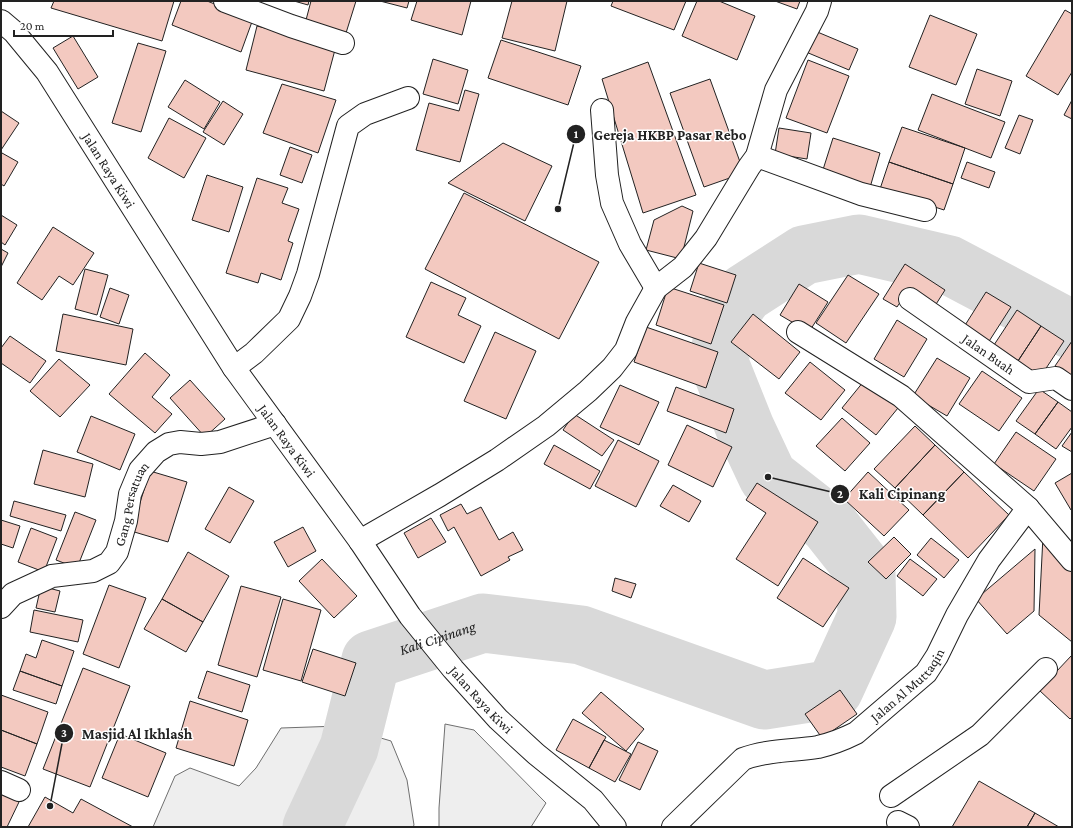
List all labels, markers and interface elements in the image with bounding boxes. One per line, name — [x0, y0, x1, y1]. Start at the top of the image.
scale bar — [14, 12, 113, 38]
text: 20 m — [20, 19, 45, 33]
callout: Gereja HKBP Pasar Rebo — [566, 121, 755, 148]
text: 1 — [574, 127, 579, 141]
text: Gereja HKBP Pasar Rebo — [593, 127, 747, 144]
street label: Jalan Raya Kiwi — [78, 128, 139, 211]
street label: Jalan Buah — [958, 329, 1018, 378]
street label: Jalan Raya Kiwi — [254, 400, 319, 481]
street label: Gang Persatuan — [111, 458, 152, 548]
callout: Kali Cipinang — [830, 480, 953, 507]
text: Kali Cipinang — [859, 486, 946, 502]
text: 2 — [837, 487, 843, 501]
water label: Kali Cipinang — [397, 618, 478, 658]
street label: Jalan Al Muttaqin — [866, 645, 948, 726]
street label: Jalan Raya Kiwi — [445, 661, 516, 737]
callout: Masjid Al Ikhlash — [54, 720, 200, 747]
text: 3 — [61, 726, 67, 740]
text: Masjid Al Ikhlash — [82, 726, 193, 743]

